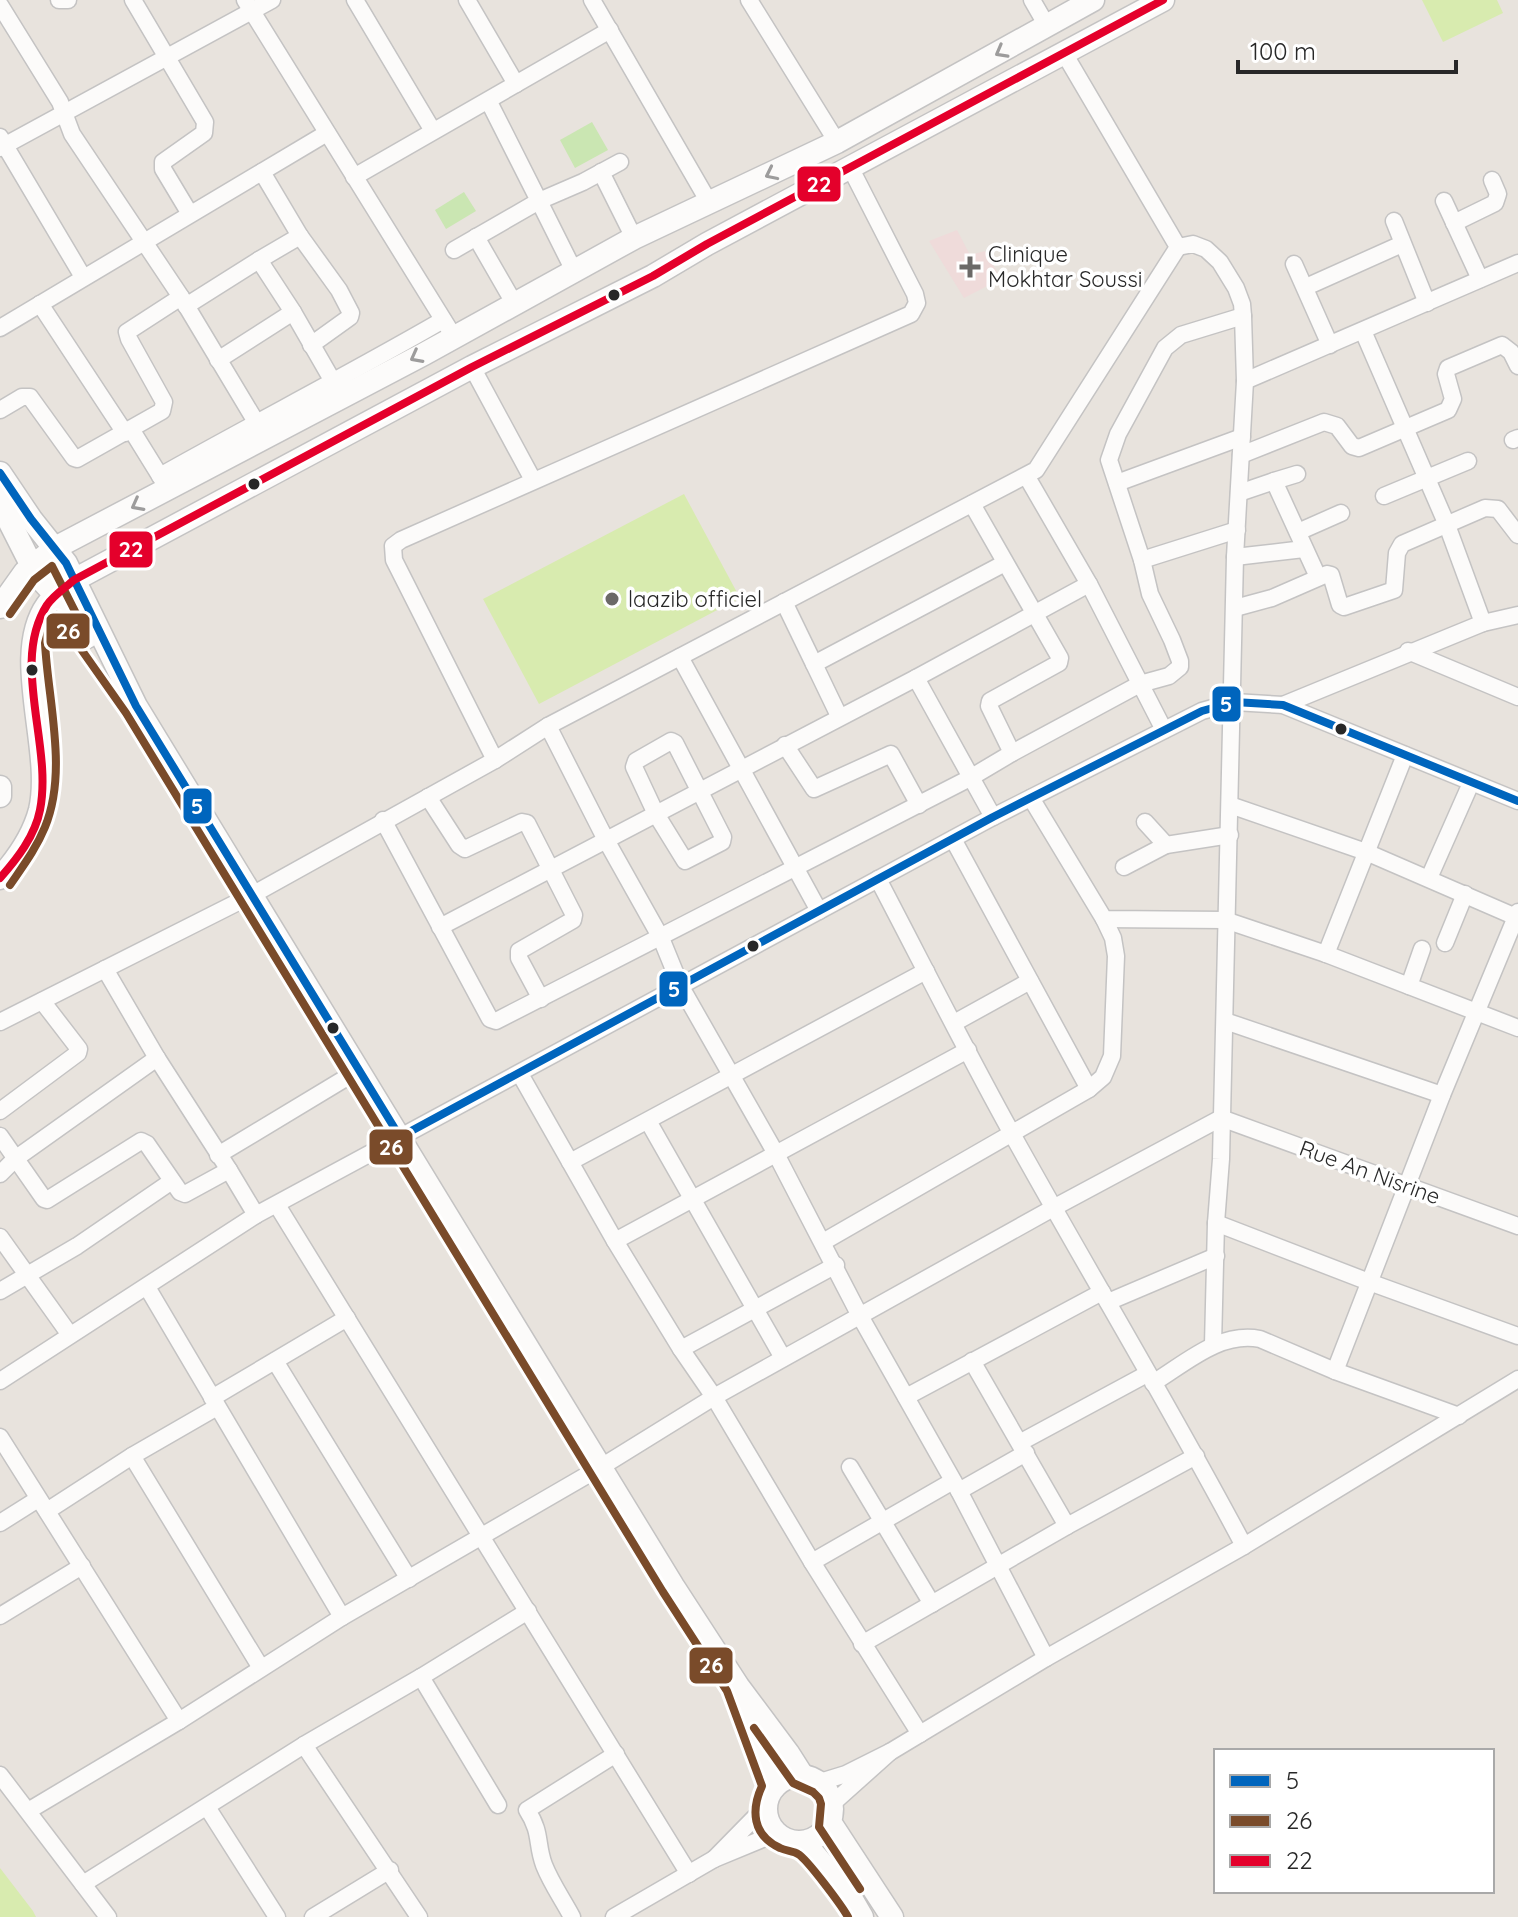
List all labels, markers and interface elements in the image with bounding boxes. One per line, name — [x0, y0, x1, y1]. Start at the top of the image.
scale bar — [1238, 24, 1456, 74]
text: 100 m — [1250, 36, 1316, 66]
one-way arrow — [995, 42, 1009, 57]
one-way arrow — [765, 164, 780, 180]
line badge: 22 — [796, 165, 842, 203]
text: 22 — [806, 170, 832, 198]
place label: Clinique Mokhtar Soussi — [988, 240, 1142, 293]
marker: Clinique Mokhtar Soussi — [959, 256, 981, 278]
unlabelled marker — [606, 287, 622, 303]
one-way arrow — [410, 348, 425, 363]
unlabelled marker — [246, 476, 262, 492]
one-way arrow — [131, 496, 145, 511]
line badge: 22 — [108, 530, 154, 569]
text: 22 — [118, 535, 144, 563]
place label: laazib officiel — [628, 585, 762, 613]
marker: laazib officiel — [603, 590, 621, 608]
line badge: 26 — [45, 612, 91, 650]
text: 26 — [56, 617, 80, 645]
unlabelled marker — [24, 662, 40, 678]
line badge: 5 — [1211, 685, 1242, 723]
text: 5 — [1220, 690, 1232, 718]
unlabelled marker — [1333, 721, 1349, 737]
line badge: 5 — [182, 787, 213, 825]
text: 5 — [191, 792, 203, 820]
unlabelled marker — [745, 938, 761, 954]
line badge: 5 — [658, 970, 689, 1008]
text: 5 — [668, 975, 680, 1003]
unlabelled marker — [325, 1020, 341, 1036]
line badge: 26 — [368, 1128, 414, 1166]
text: 26 — [379, 1133, 403, 1161]
street label: Rue An Nisrine — [1296, 1134, 1444, 1210]
line badge: 26 — [688, 1646, 734, 1685]
text: 26 — [699, 1651, 723, 1679]
legend — [1214, 1749, 1494, 1893]
text: 5 — [1286, 1765, 1299, 1795]
text: 26 — [1286, 1805, 1312, 1835]
text: 22 — [1286, 1845, 1313, 1875]

